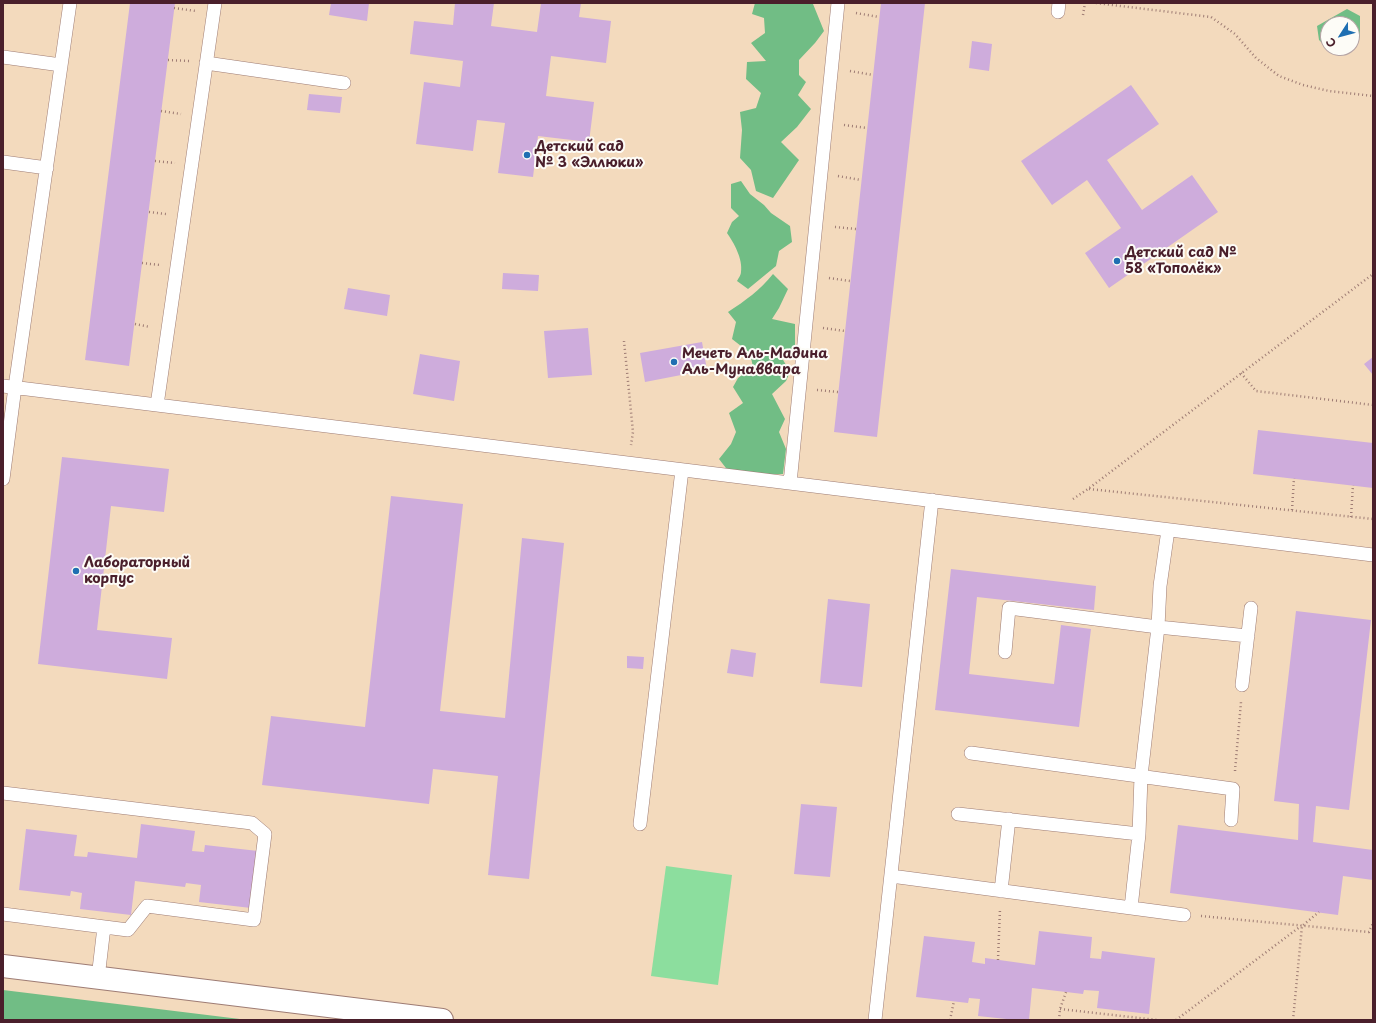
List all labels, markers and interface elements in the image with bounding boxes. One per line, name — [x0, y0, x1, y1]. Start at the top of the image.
north arrow — [1320, 16, 1360, 56]
text: С — [1321, 34, 1340, 51]
place label: Детский сад № 3 «Эллюки» — [535, 139, 643, 172]
marker: Детский сад № 3 «Эллюки» — [522, 150, 532, 160]
place label: Детский сад № 58 «Тополёк» — [1125, 245, 1236, 278]
marker: Детский сад № 58 «Тополёк» — [1112, 256, 1122, 266]
place label: Мечеть Аль-Мадина Аль-Мунаввара — [682, 346, 828, 378]
marker: Мечеть Аль-Мадина Аль-Мунаввара — [669, 357, 679, 367]
place label: Лабораторный корпус — [84, 555, 190, 588]
marker: Лабораторный корпус — [71, 566, 81, 576]

